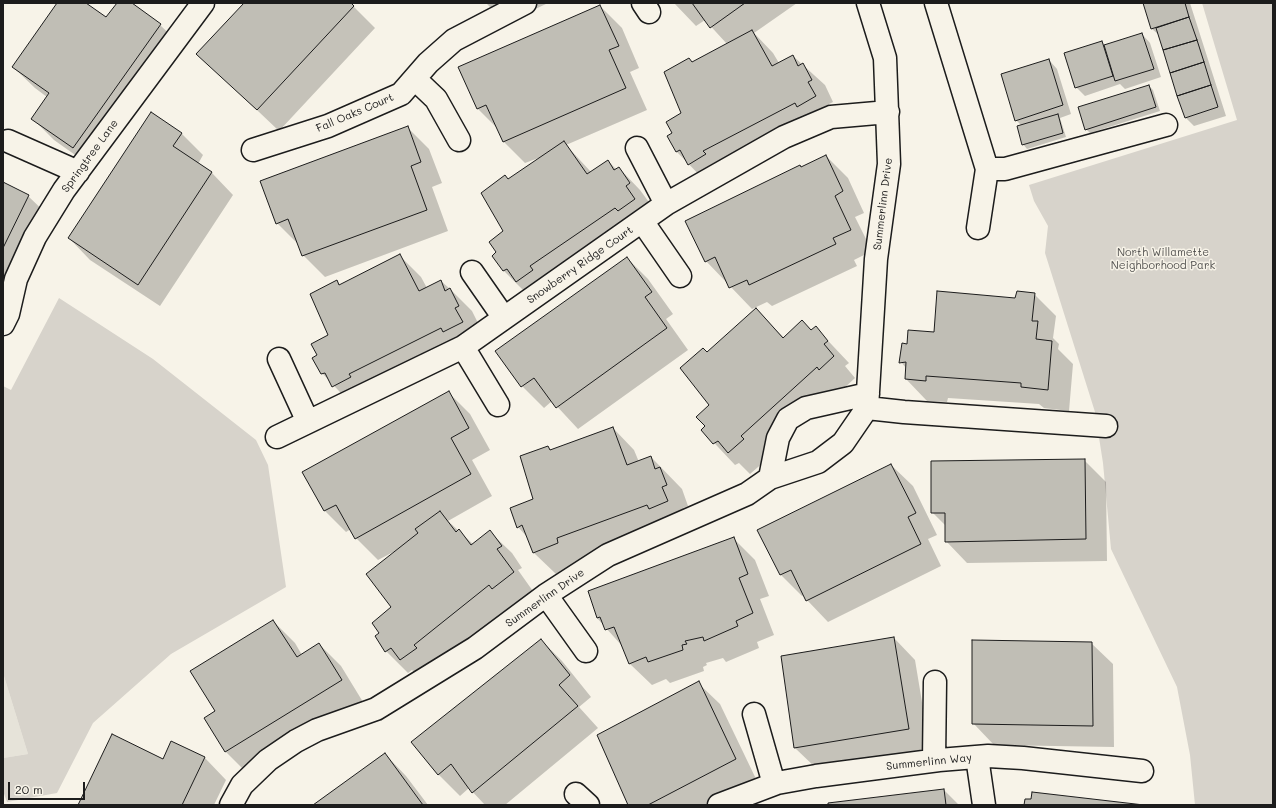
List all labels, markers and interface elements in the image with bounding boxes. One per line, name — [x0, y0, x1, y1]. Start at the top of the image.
street label: Fall Oaks Court — [314, 91, 396, 135]
street label: Springtree Lane — [59, 117, 121, 195]
street label: Summerlinn Drive — [871, 157, 895, 251]
street label: Snowberry Ridge Court — [524, 223, 636, 307]
park label: North Willamette Neighborhood Park — [1111, 246, 1215, 272]
street label: Summerlinn Drive — [503, 566, 587, 630]
street label: Summerlinn Way — [885, 751, 973, 773]
scale bar — [10, 774, 87, 800]
text: 20 m — [15, 781, 43, 797]

